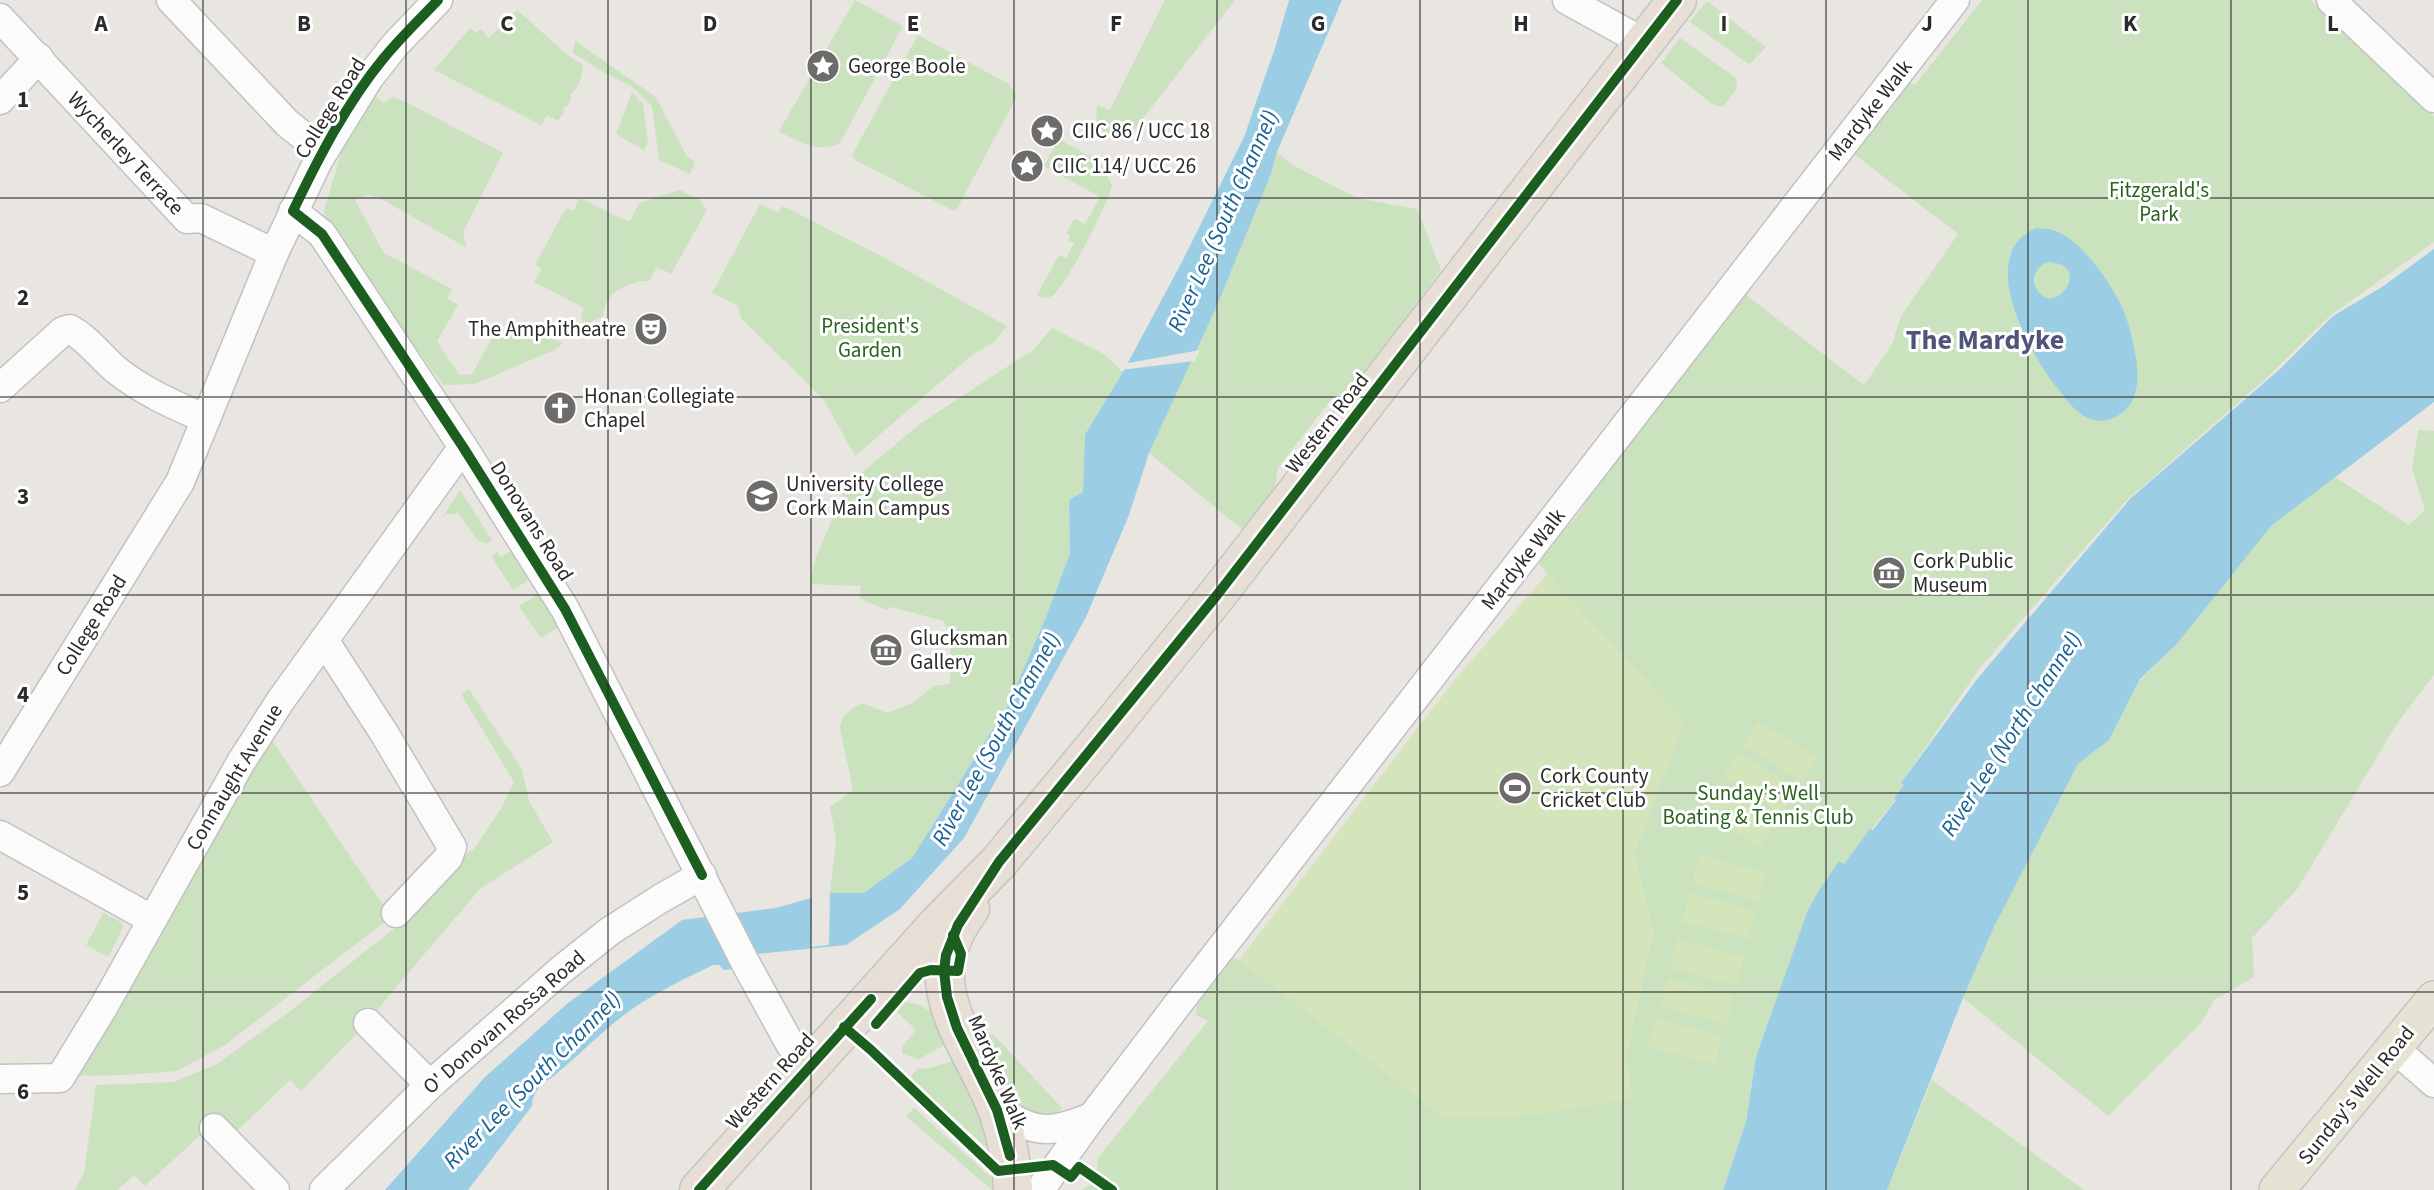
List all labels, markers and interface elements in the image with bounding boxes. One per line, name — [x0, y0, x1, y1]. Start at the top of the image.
text: A — [93, 7, 108, 40]
text: B — [297, 7, 311, 40]
text: C — [500, 7, 514, 40]
text: D — [703, 7, 717, 40]
text: E — [907, 7, 919, 40]
text: F — [1110, 7, 1122, 40]
text: G — [1311, 7, 1325, 40]
text: H — [1513, 7, 1529, 40]
text: I — [1721, 7, 1727, 40]
text: J — [1921, 7, 1933, 40]
text: K — [2123, 7, 2138, 40]
text: L — [2327, 7, 2339, 40]
place icon: George Boole — [804, 47, 842, 85]
place label: George Boole — [848, 51, 966, 81]
street label: College Road — [287, 52, 373, 164]
street label: Mardyke Walk — [1821, 52, 1920, 167]
text: 1 — [17, 83, 29, 116]
street label: Wycherley Terrace — [61, 85, 191, 221]
water label: River Lee (South Channel) — [1159, 105, 1287, 337]
place icon: CIIC 86 / UCC 18 — [1028, 112, 1066, 150]
place label: CIIC 86 / UCC 18 — [1072, 116, 1210, 146]
place icon: CIIC 114/ UCC 26 — [1008, 147, 1046, 185]
place label: CIIC 114/ UCC 26 — [1052, 151, 1196, 181]
park label: Fitzgerald's Park — [2109, 175, 2209, 229]
text: 2 — [17, 281, 29, 314]
theatre icon: The Amphitheatre — [632, 310, 670, 348]
park label: President's Garden — [821, 311, 919, 365]
place label: The Amphitheatre — [468, 314, 626, 344]
district label: The Mardyke — [1906, 320, 2064, 360]
street label: Western Road — [1278, 366, 1376, 480]
place label: Honan Collegiate Chapel — [584, 381, 734, 435]
church icon: Honan Collegiate Chapel — [541, 389, 579, 427]
street label: Donovans Road — [483, 455, 581, 587]
place label: University College Cork Main Campus — [786, 469, 950, 523]
school or university icon: University College Cork Main Campus — [743, 477, 781, 515]
text: 3 — [17, 480, 29, 513]
street label: Mardyke Walk — [1474, 501, 1573, 616]
place label: Cork Public Museum — [1913, 546, 2014, 600]
museum icon: Cork Public Museum — [1870, 554, 1908, 592]
street label: College Road — [48, 569, 134, 681]
place label: Glucksman Gallery — [910, 623, 1008, 677]
water label: River Lee (North Channel) — [1932, 625, 2090, 843]
water label: River Lee (South Channel) — [923, 626, 1069, 852]
museum icon: Glucksman Gallery — [867, 631, 905, 669]
text: 4 — [17, 678, 29, 711]
street label: Connaught Avenue — [178, 698, 290, 856]
place label: Cork County Cricket Club — [1540, 761, 1649, 815]
sports icon: Cork County Cricket Club — [1496, 769, 1534, 807]
park label: Sunday's Well Boating & Tennis Club — [1662, 778, 1854, 832]
text: 5 — [17, 876, 29, 909]
street label: O' Donovan Rossa Road — [416, 943, 592, 1101]
water label: River Lee (South Channel) — [436, 984, 628, 1176]
street label: Mardyke Walk — [960, 1010, 1036, 1134]
street label: Sunday's Well Road — [2291, 1019, 2421, 1171]
street label: Western Road — [719, 1026, 821, 1136]
text: 6 — [17, 1075, 29, 1108]

